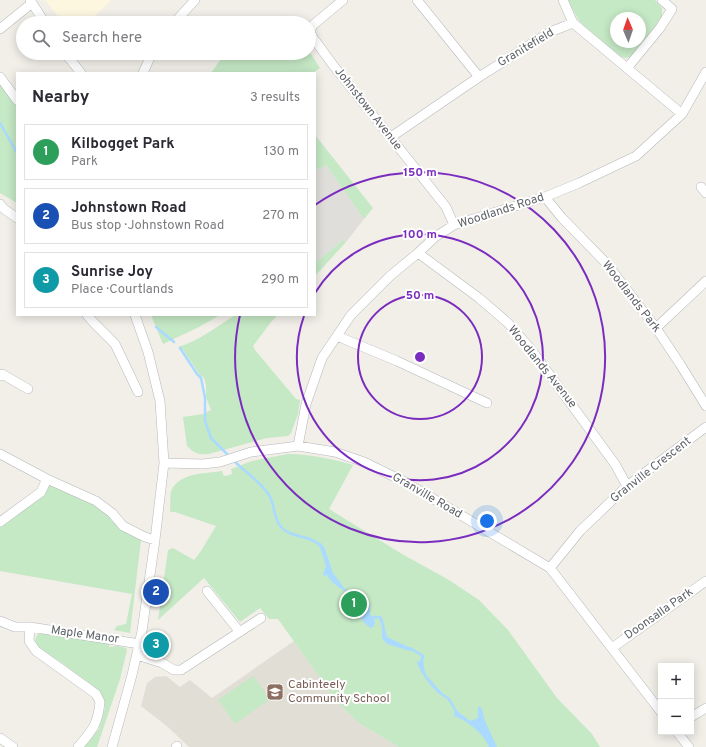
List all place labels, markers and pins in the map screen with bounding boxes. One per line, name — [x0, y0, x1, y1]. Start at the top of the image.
centre of rings — [413, 350, 427, 364]
pin: 2 — [143, 577, 169, 607]
pin: 1 — [341, 589, 367, 619]
pin: 3 — [143, 630, 169, 660]
place label: Cabinteely Community School — [288, 677, 390, 707]
school or university icon: Cabinteely Community School — [265, 682, 285, 702]

